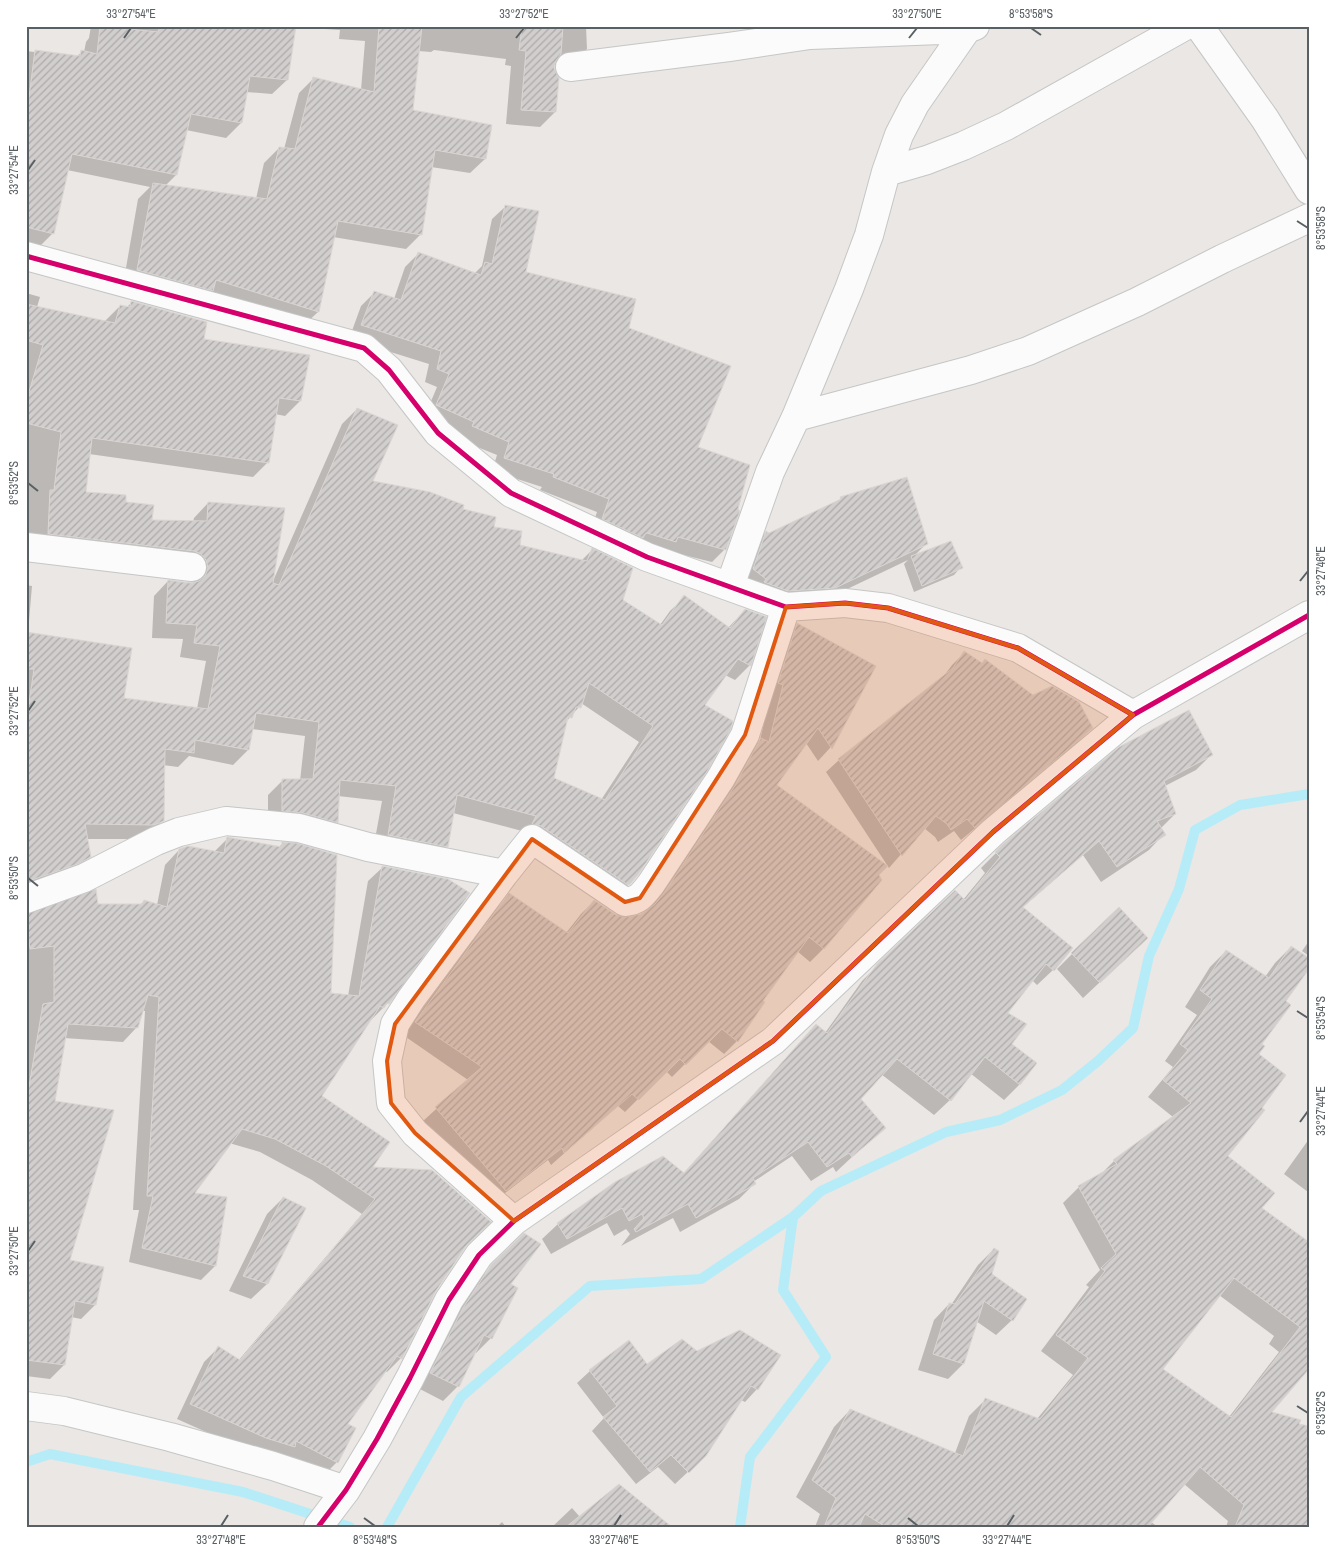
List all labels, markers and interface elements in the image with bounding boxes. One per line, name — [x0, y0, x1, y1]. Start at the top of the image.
text: 33°27'54"E — [106, 6, 156, 22]
text: 33°27'52"E — [499, 6, 549, 22]
text: 33°27'50"E — [892, 6, 942, 22]
text: 8°53'58"S — [1009, 6, 1053, 22]
text: 33°27'54"E — [6, 145, 22, 195]
text: 8°53'58"S — [1313, 206, 1329, 250]
text: 8°53'52"S — [6, 461, 22, 505]
text: 33°27'46"E — [1313, 546, 1329, 596]
text: 33°27'52"E — [6, 686, 22, 736]
text: 8°53'50"S — [6, 856, 22, 900]
text: 8°53'54"S — [1313, 996, 1329, 1040]
text: 33°27'44"E — [1313, 1086, 1329, 1136]
text: 33°27'50"E — [6, 1226, 22, 1276]
text: 8°53'52"S — [1313, 1391, 1329, 1435]
text: 33°27'48"E — [196, 1532, 246, 1548]
text: 8°53'48"S — [353, 1532, 397, 1548]
text: 33°27'46"E — [589, 1532, 639, 1548]
text: 8°53'50"S — [896, 1532, 940, 1548]
text: 33°27'44"E — [982, 1532, 1032, 1548]

